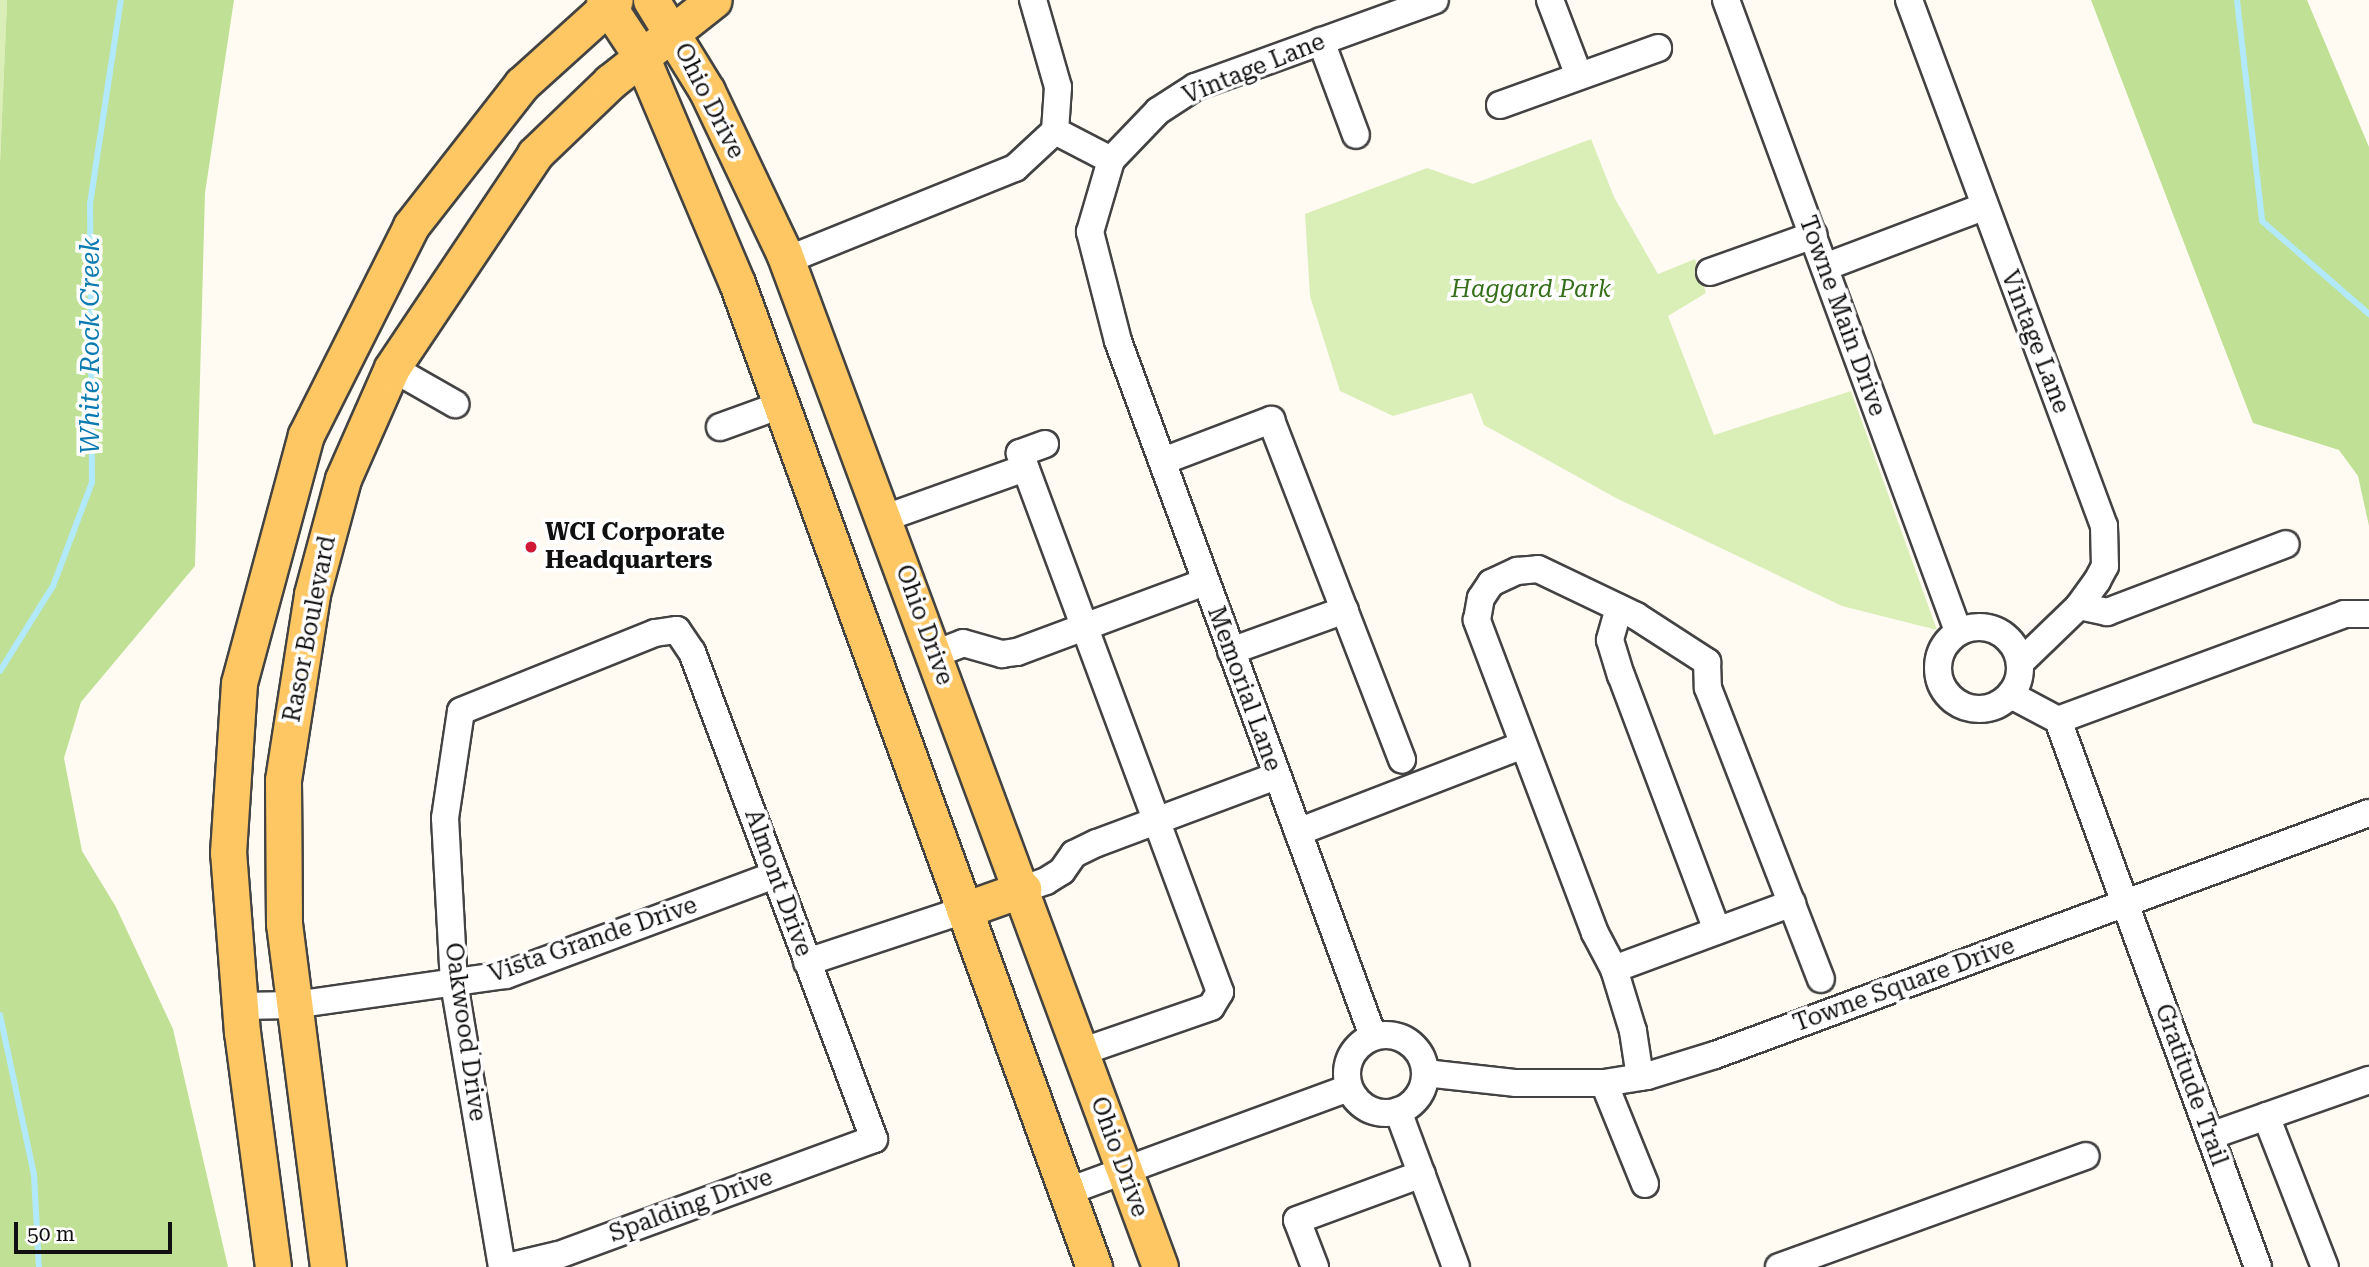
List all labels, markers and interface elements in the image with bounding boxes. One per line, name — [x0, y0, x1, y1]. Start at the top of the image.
street label: Vintage Lane — [1179, 27, 1329, 111]
street label: Ohio Drive — [668, 38, 750, 164]
street label: Towne Main Drive — [1792, 212, 1892, 420]
water label: White Rock Creek — [75, 238, 107, 454]
street label: Vintage Lane — [1995, 266, 2075, 418]
park label: Haggard Park — [1451, 276, 1611, 304]
place label: WCI Corporate Headquarters — [545, 519, 725, 575]
street label: Rasor Boulevard — [278, 533, 342, 725]
marker: WCI Corporate Headquarters — [523, 539, 539, 555]
street label: Ohio Drive — [889, 561, 959, 689]
street label: Memorial Lane — [1201, 603, 1287, 775]
street label: Almont Drive — [738, 806, 818, 960]
street label: Vista Grande Drive — [485, 891, 701, 989]
street label: Towne Square Drive — [1789, 932, 2019, 1038]
street label: Oakwood Drive — [438, 941, 492, 1123]
street label: Gratitude Trail — [2148, 1000, 2234, 1170]
street label: Ohio Drive — [1084, 1093, 1154, 1221]
street label: Spalding Drive — [605, 1163, 777, 1249]
scale bar — [18, 1208, 175, 1252]
text: 50 m — [27, 1222, 75, 1246]

